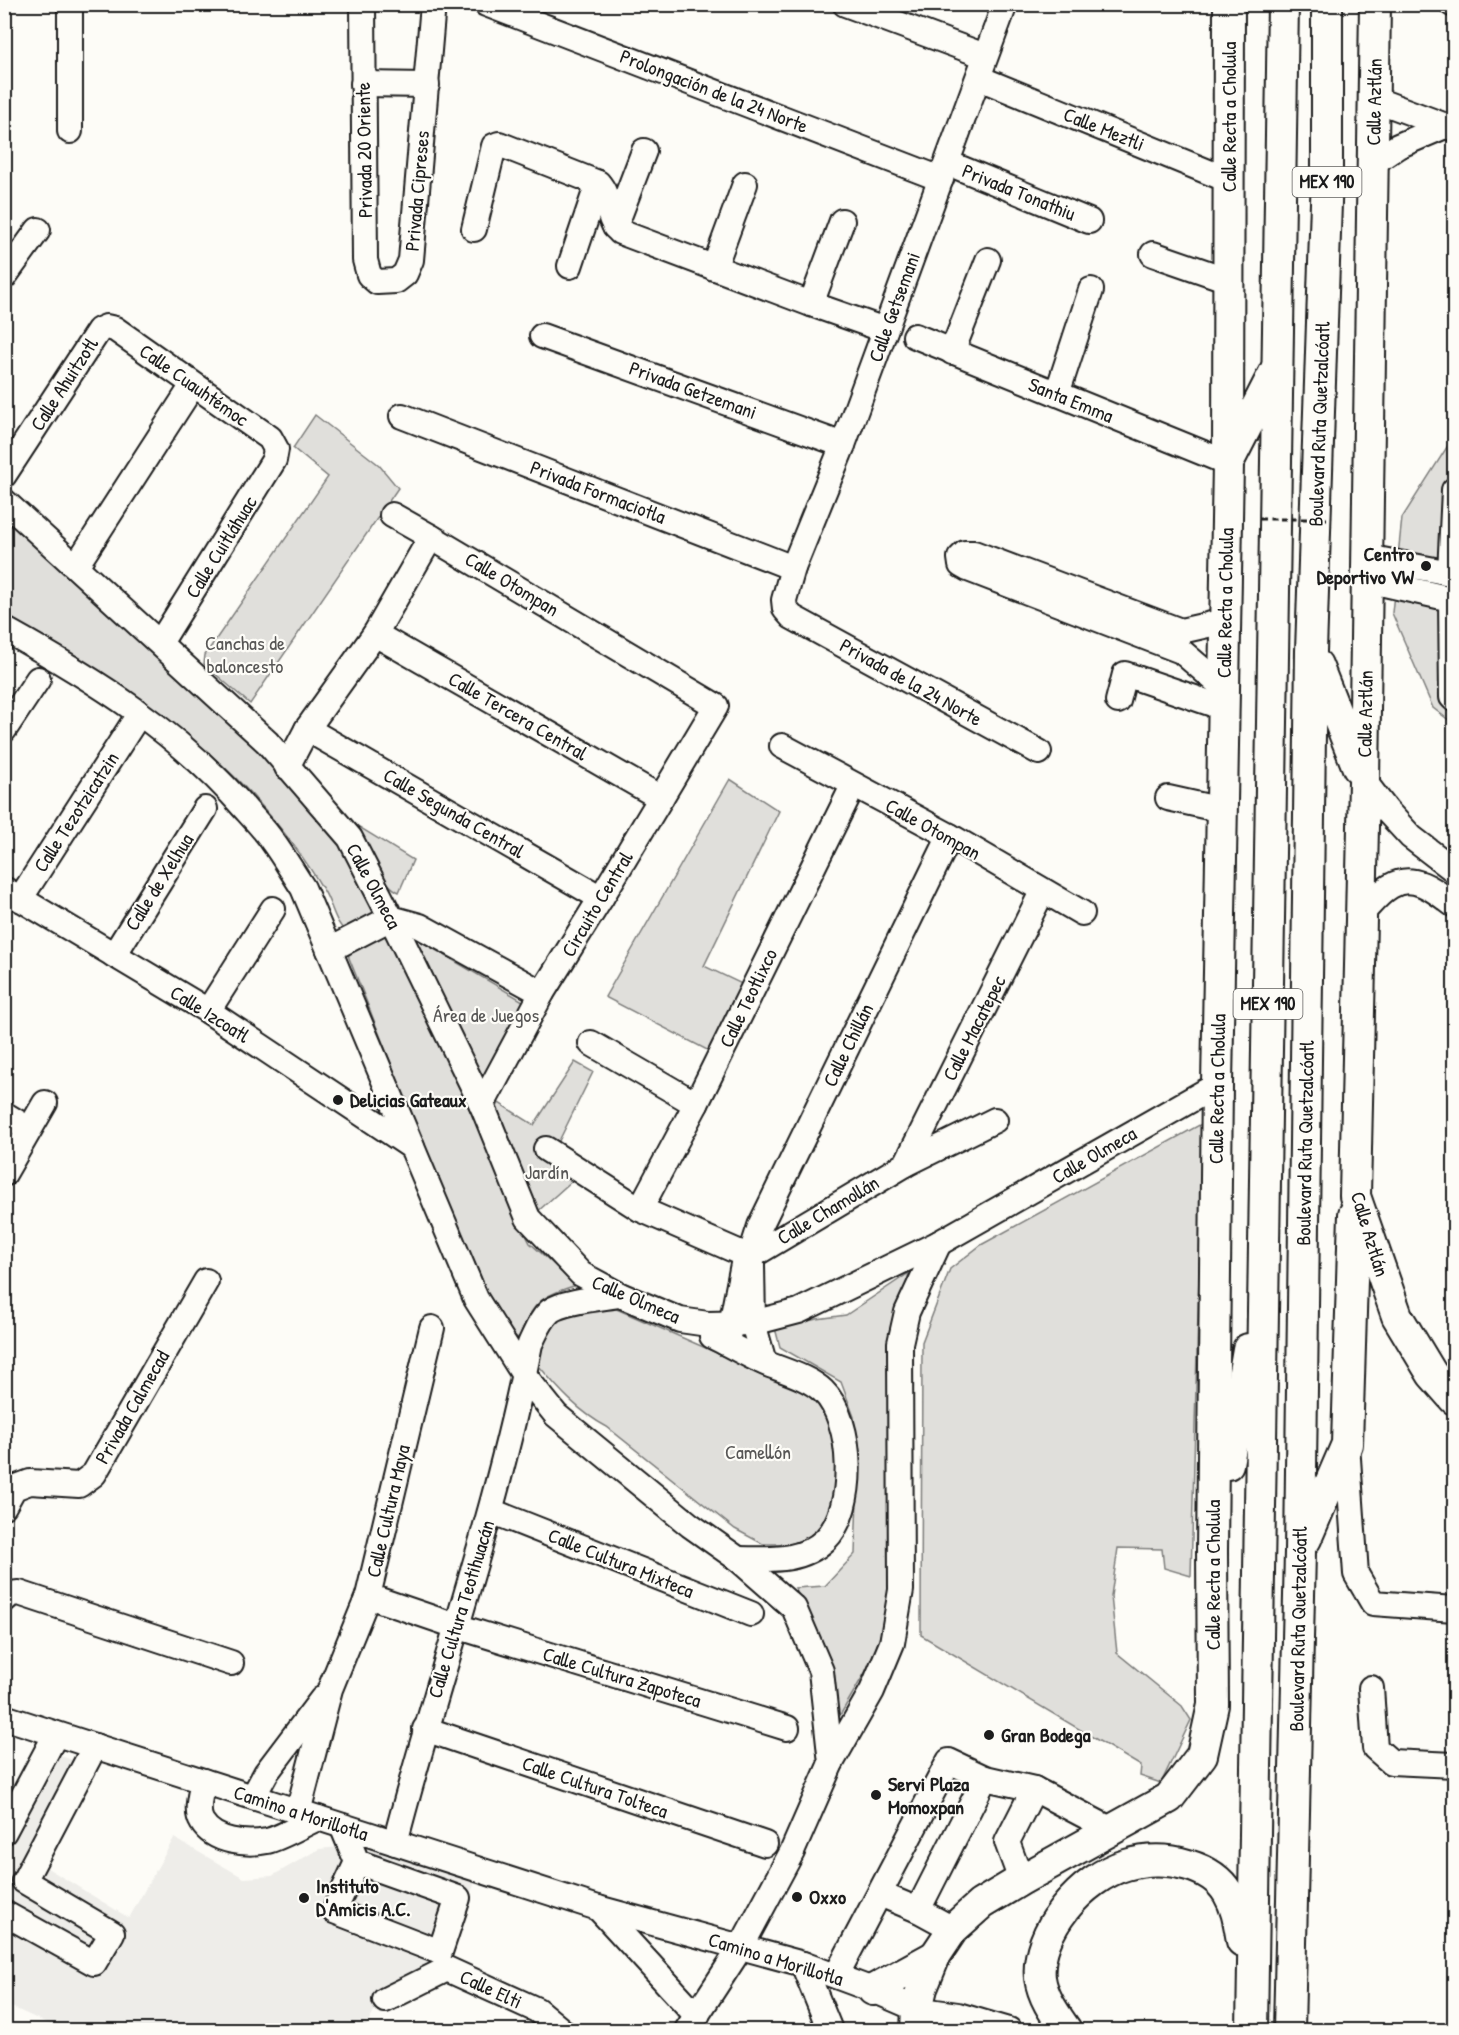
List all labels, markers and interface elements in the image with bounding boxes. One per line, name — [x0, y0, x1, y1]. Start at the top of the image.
street label: Prolongación de la 24 Norte — [616, 42, 812, 139]
street label: Calle Recta a Cholula — [1215, 42, 1242, 192]
street label: Calle Aztlán — [1359, 58, 1388, 146]
street label: Privada 20 Oriente — [349, 82, 378, 218]
street label: Calle Meztli — [1060, 100, 1149, 157]
street label: Privada Cipreses — [398, 129, 435, 252]
street label: Privada Tonathiu — [959, 157, 1080, 227]
road number: MEX 190 — [1292, 167, 1362, 197]
street label: Calle Getsemani — [861, 248, 926, 366]
street label: Boulevard Ruta Quetzalcóatl — [1301, 320, 1336, 527]
street label: Calle Ahuitzotl — [23, 331, 104, 436]
street label: Calle Cuauhtémoc — [134, 337, 254, 432]
street label: Privada Getzemani — [626, 354, 761, 425]
street label: Santa Emma — [1025, 370, 1118, 429]
street label: Privada Formaciotla — [527, 453, 670, 530]
street label: Calle Cuitláhuac — [179, 490, 263, 603]
street label: Calle Recta a Cholula — [1210, 527, 1239, 678]
place label: Centro Deportivo VW — [1317, 540, 1415, 591]
street label: Calle Otompan — [460, 545, 564, 622]
marker: Centro Deportivo VW — [1419, 559, 1433, 573]
park label: Canchas de baloncesto — [205, 629, 285, 679]
street label: Privada de la 24 Norte — [835, 631, 987, 732]
street label: Calle Tercera Central — [444, 665, 593, 767]
street label: Calle Aztlán — [1350, 670, 1379, 758]
street label: Calle Tezotzicatzin — [27, 746, 125, 877]
street label: Calle Segunda Central — [379, 761, 530, 864]
street label: Calle Otompan — [881, 791, 986, 866]
street label: Calle de Xelhua — [118, 828, 199, 935]
street label: Calle Olmeca — [341, 838, 408, 934]
street label: Circuito Central — [554, 845, 639, 962]
street label: Calle Teotlixco — [712, 944, 783, 1052]
street label: Calle Macatepec — [936, 970, 1012, 1085]
street label: Calle Izcoatl — [165, 979, 256, 1049]
road number: MEX 190 — [1234, 989, 1302, 1019]
street label: Calle Chillán — [816, 999, 879, 1091]
park label: Área de Juegos — [433, 1001, 539, 1028]
street label: Calle Recta a Cholula — [1202, 1013, 1231, 1164]
street label: Boulevard Ruta Quetzalcóatl — [1289, 1039, 1320, 1246]
place label: Delicias Gateaux — [350, 1086, 467, 1113]
marker: Delicias Gateaux — [331, 1093, 345, 1107]
street label: Calle Olmeca — [1046, 1119, 1141, 1190]
park label: Jardín — [525, 1158, 569, 1185]
street label: Calle Chamollán — [772, 1169, 884, 1251]
street label: Calle Aztlán — [1345, 1188, 1396, 1280]
street label: Calle Olmeca — [588, 1268, 685, 1329]
street label: Privada Calmecad — [88, 1345, 175, 1468]
park label: Camellón — [725, 1438, 791, 1465]
street label: Calle Cultura Maya — [359, 1442, 416, 1580]
street label: Calle Recta a Cholula — [1199, 1500, 1226, 1650]
street label: Calle Cultura Teotihuacán — [421, 1516, 500, 1701]
street label: Calle Cultura Mixteca — [544, 1521, 698, 1604]
street label: Boulevard Ruta Quetzalcóatl — [1282, 1525, 1313, 1732]
street label: Calle Cultura Zapoteca — [540, 1640, 705, 1713]
place label: Gran Bodega — [1001, 1721, 1091, 1749]
marker: Gran Bodega — [982, 1728, 996, 1742]
street label: Calle Cultura Tolteca — [519, 1749, 672, 1824]
place label: Servi Plaza Momoxpan — [888, 1770, 969, 1821]
street label: Camino a Morillotla — [230, 1778, 372, 1847]
marker: Servi Plaza Momoxpan — [869, 1788, 883, 1802]
place label: Instituto D'Amicis A.C. — [316, 1872, 410, 1922]
place label: Oxxo — [809, 1883, 846, 1910]
marker: Oxxo — [790, 1890, 804, 1904]
marker: Instituto D'Amicis A.C. — [297, 1891, 311, 1905]
street label: Camino a Morillotla — [705, 1925, 847, 1992]
street label: Calle Elti — [456, 1962, 527, 2015]

